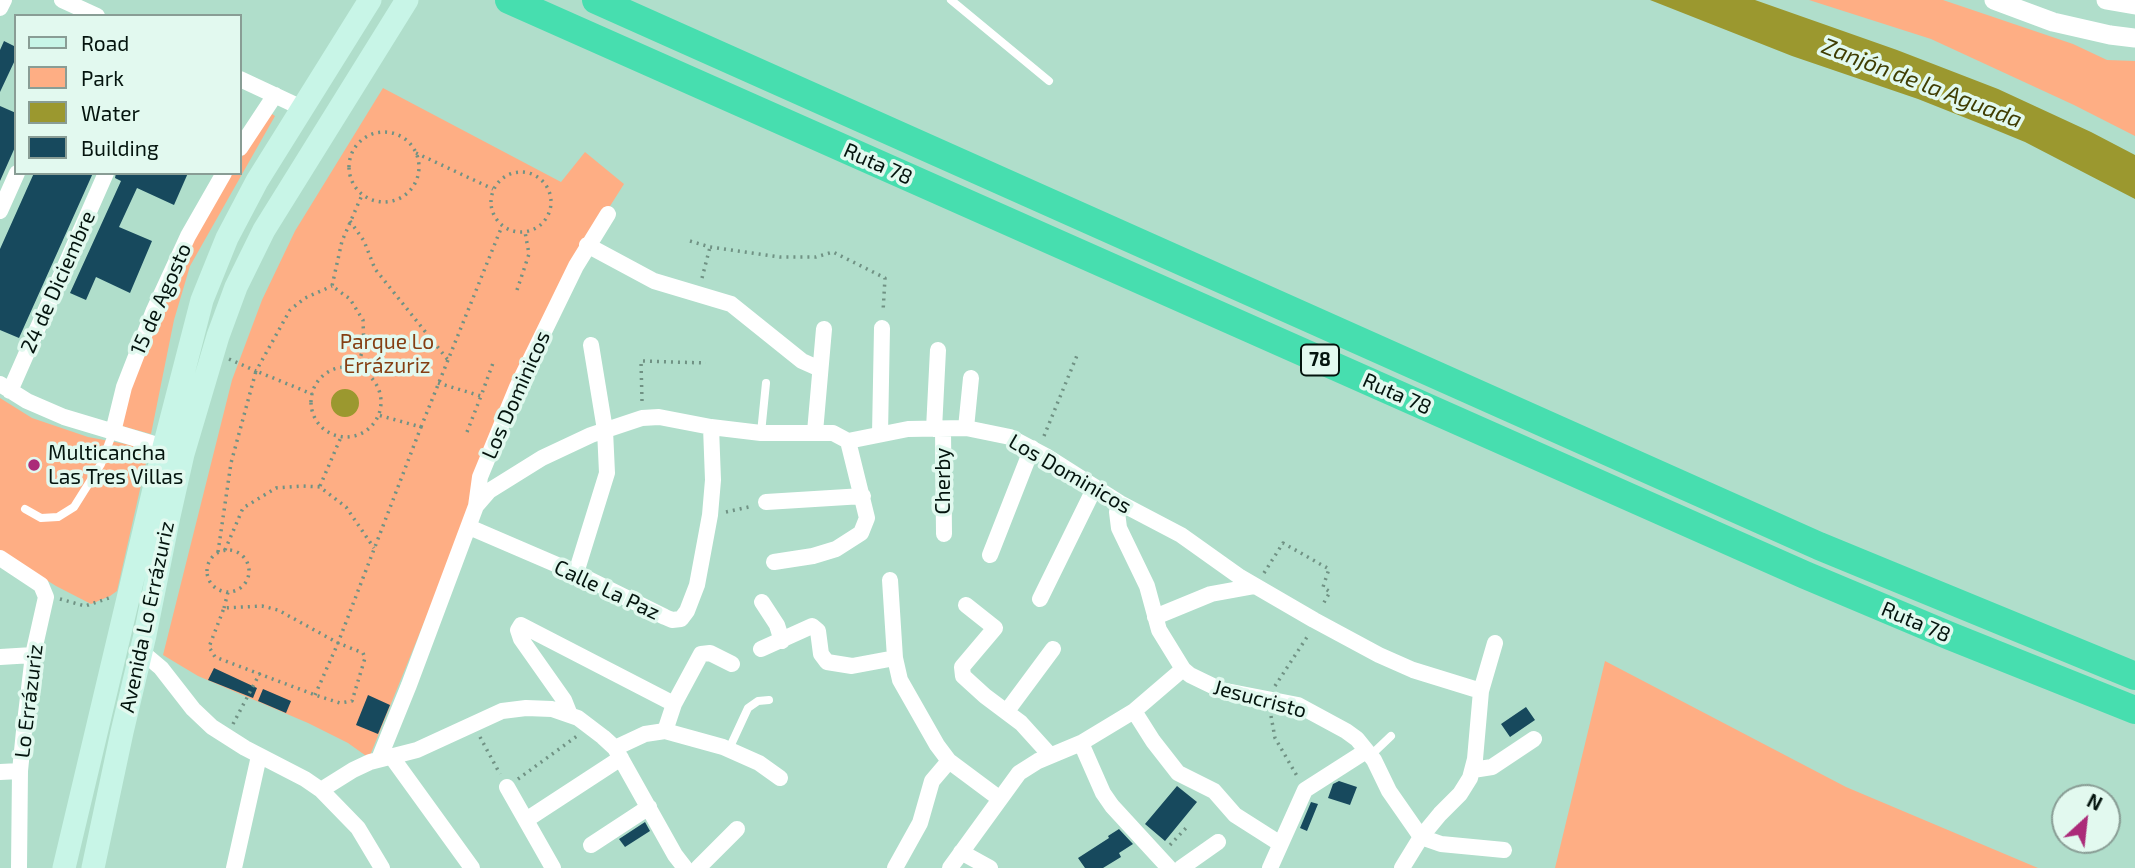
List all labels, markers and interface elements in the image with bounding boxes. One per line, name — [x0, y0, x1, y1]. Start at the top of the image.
legend — [14, 14, 242, 175]
text: Road — [81, 30, 129, 55]
water label: Zanjón de la Aguada — [1818, 32, 2026, 134]
text: Park — [81, 65, 124, 90]
text: Water — [81, 100, 140, 125]
text: Building — [81, 135, 159, 160]
street label: Ruta 78 — [840, 138, 916, 190]
street label: 24 de Diciembre — [15, 207, 101, 357]
street label: 15 de Agosto — [125, 239, 197, 359]
street label: Los Dominicos — [477, 327, 555, 463]
park label: Parque Lo Errázuriz — [340, 329, 434, 379]
road number: 78 — [1301, 344, 1339, 376]
street label: Ruta 78 — [1359, 368, 1435, 420]
street label: Los Dominicos — [1004, 429, 1136, 519]
place label: Multicancha Las Tres Villas — [48, 440, 183, 490]
street label: Cherby — [930, 448, 956, 514]
marker: Multicancha Las Tres Villas — [26, 457, 42, 473]
street label: Avenida Lo Errázuriz — [114, 519, 180, 715]
street label: Calle La Paz — [550, 555, 664, 625]
street label: Ruta 78 — [1878, 596, 1954, 648]
street label: Lo Errázuriz — [10, 643, 48, 759]
street label: Jesucristo — [1211, 674, 1309, 724]
north arrow — [2051, 784, 2121, 854]
text: N — [2084, 788, 2106, 815]

